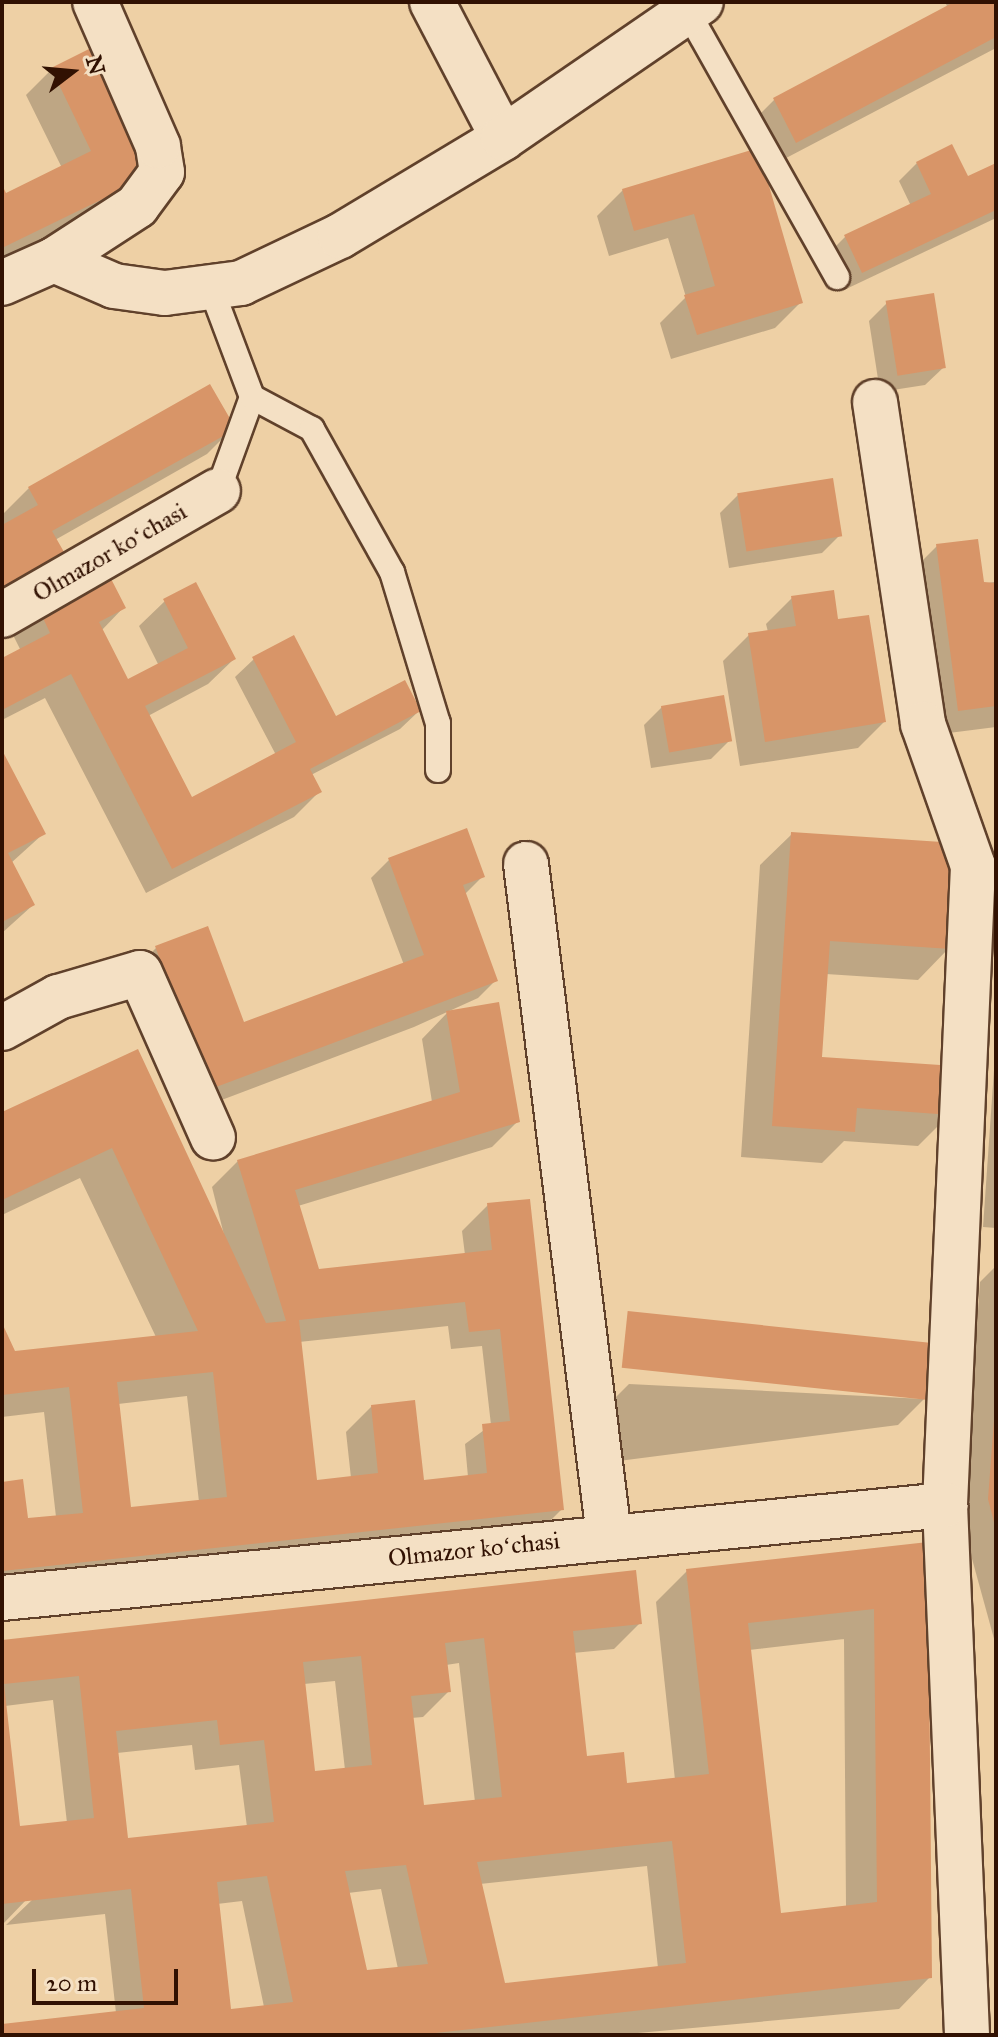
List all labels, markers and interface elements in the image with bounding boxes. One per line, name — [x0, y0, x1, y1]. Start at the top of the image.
north arrow — [32, 32, 112, 112]
text: N — [80, 53, 111, 78]
street label: Olmazor koʻchasi — [28, 497, 192, 609]
street label: Olmazor koʻchasi — [387, 1527, 561, 1573]
scale bar — [36, 1953, 182, 2003]
text: 20 m — [46, 1968, 97, 1998]

